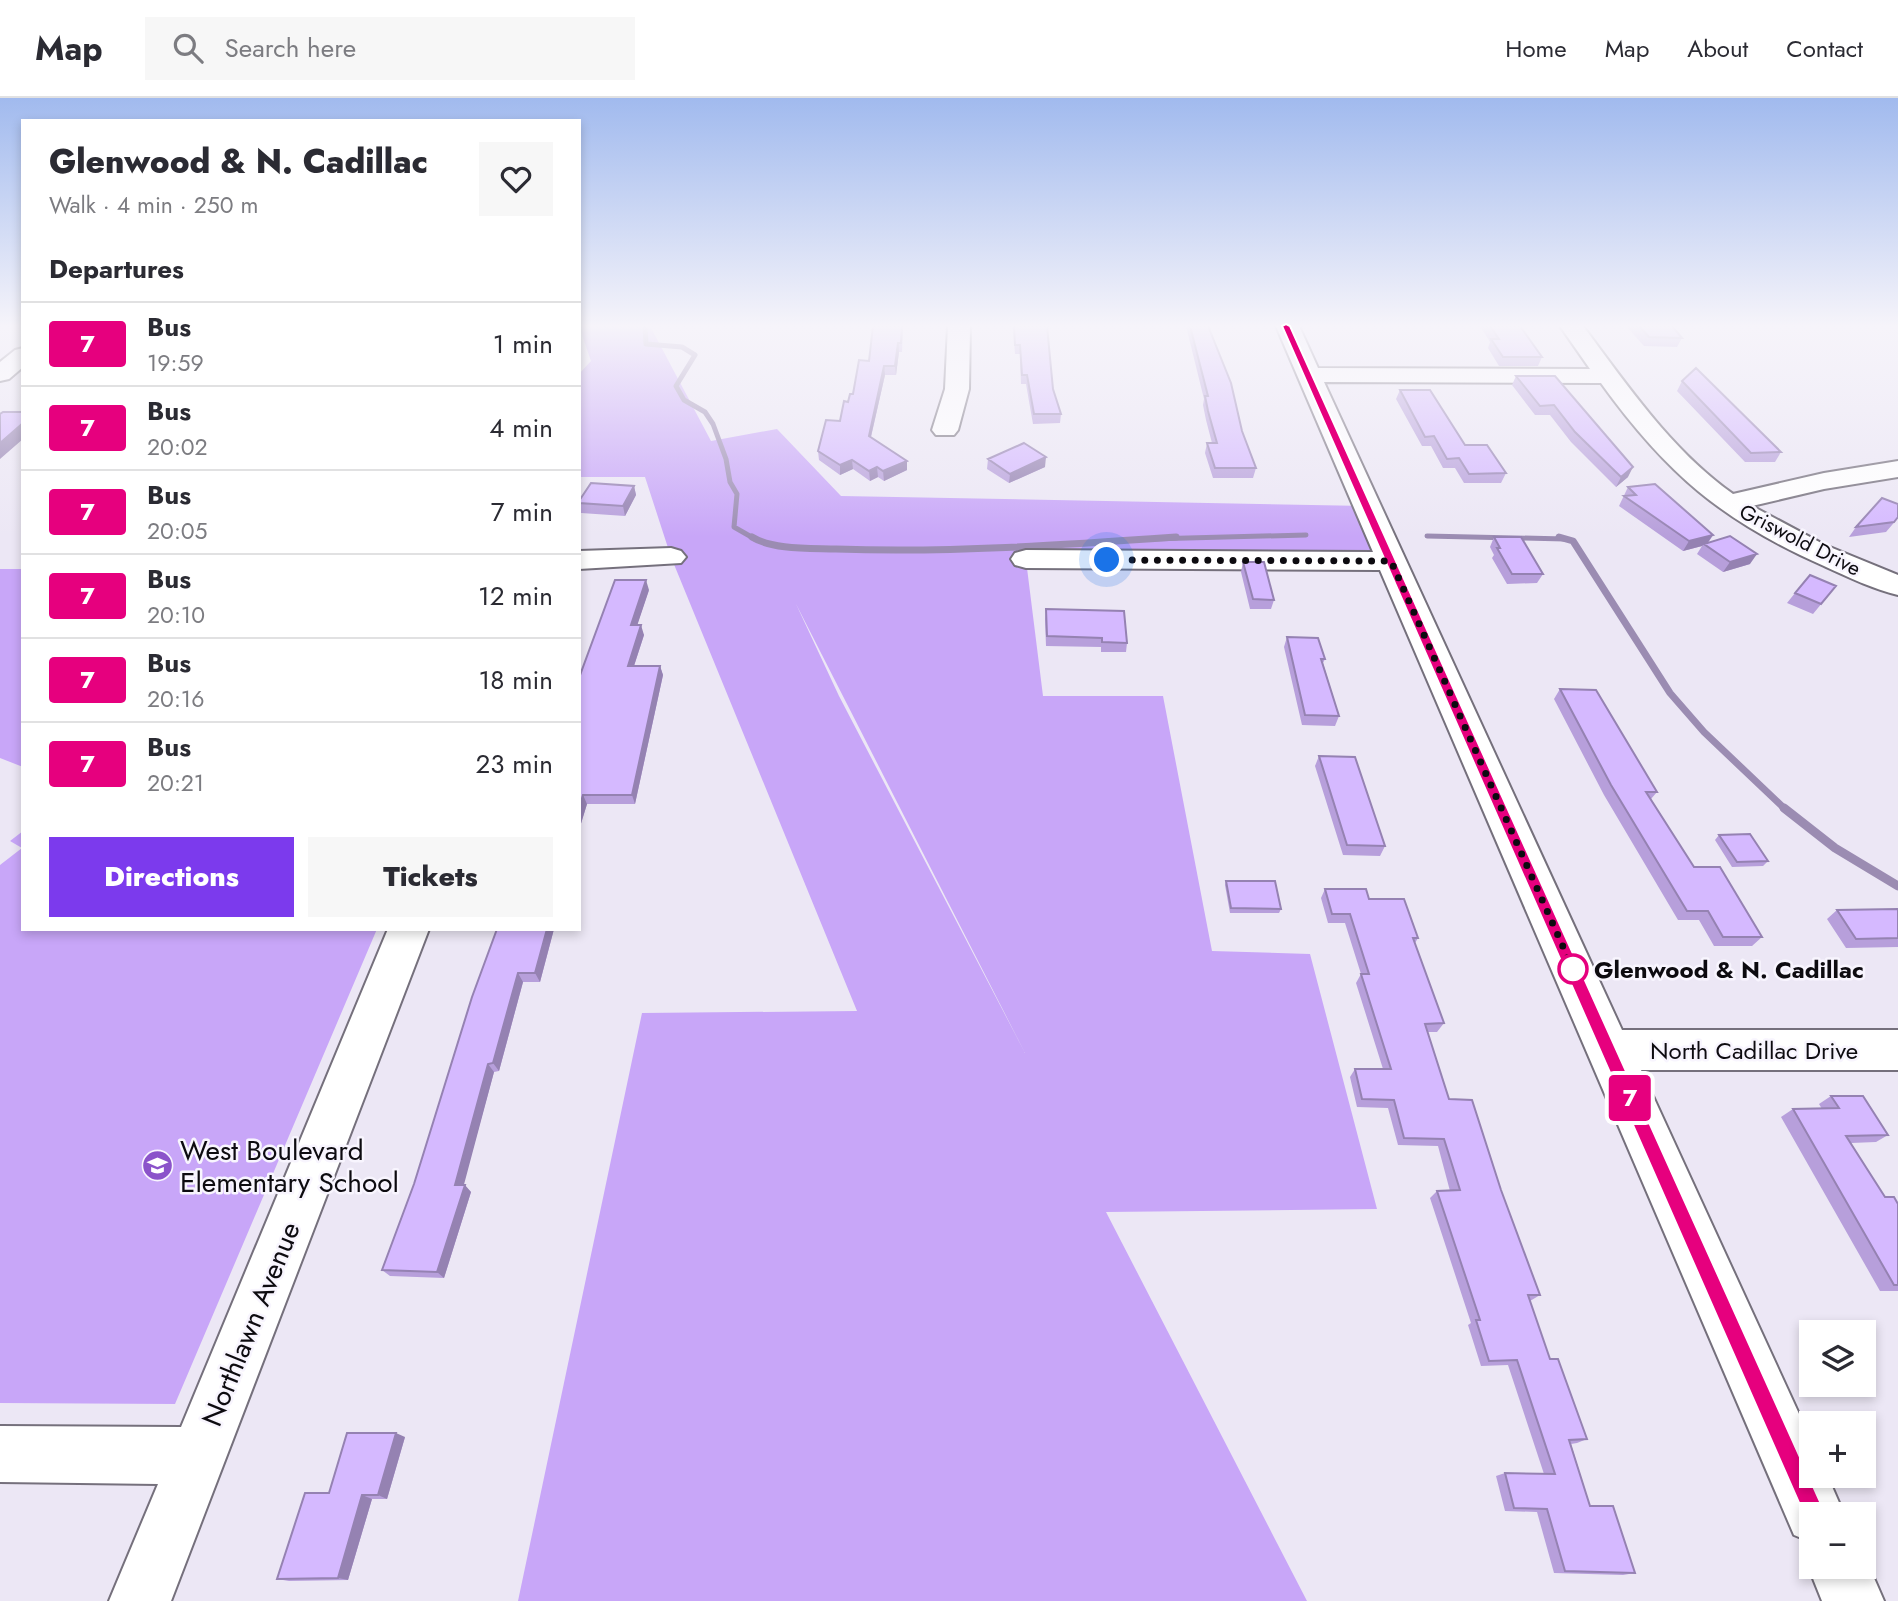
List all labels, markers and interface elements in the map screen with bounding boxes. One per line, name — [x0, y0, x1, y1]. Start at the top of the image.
search box — [145, 17, 635, 80]
text: Map — [35, 25, 103, 72]
icon: search — [169, 29, 207, 67]
text: Search here — [225, 29, 356, 67]
text: Home — [1505, 31, 1567, 66]
text: Map — [1605, 31, 1649, 66]
text: About — [1687, 31, 1748, 66]
text: Contact — [1786, 31, 1863, 66]
text: Glenwood & N. Cadillac — [49, 138, 428, 185]
button: heart — [479, 142, 553, 216]
text: Walk · 4 min · 250 m — [49, 188, 258, 222]
text: Departures — [49, 250, 184, 288]
text: Bus — [147, 308, 191, 346]
text: 1 min — [493, 325, 553, 363]
text: 7 — [80, 326, 95, 361]
text: 19:59 — [147, 346, 204, 380]
text: Bus — [147, 392, 191, 430]
text: 4 min — [489, 409, 553, 447]
text: 7 — [80, 410, 95, 445]
text: 20:02 — [147, 430, 208, 464]
text: Bus — [147, 476, 191, 514]
text: 7 min — [491, 493, 553, 531]
text: 7 — [80, 494, 95, 529]
street label: Griswold Drive — [1734, 497, 1866, 584]
text: 20:05 — [147, 514, 208, 548]
your location — [1089, 542, 1124, 577]
text: Bus — [147, 560, 191, 598]
text: 12 min — [478, 577, 553, 615]
text: 7 — [80, 578, 95, 613]
text: 20:10 — [147, 598, 205, 632]
text: Bus — [147, 644, 191, 682]
text: 18 min — [479, 661, 553, 699]
text: 7 — [80, 662, 95, 697]
text: 20:16 — [147, 682, 204, 716]
text: Bus — [147, 728, 191, 766]
text: 23 min — [476, 745, 553, 783]
text: 7 — [80, 746, 95, 781]
text: 20:21 — [147, 766, 204, 800]
button: Directions — [49, 837, 294, 917]
button: Tickets — [308, 837, 553, 917]
place label: Glenwood & N. Cadillac — [1594, 952, 1864, 987]
marker: Glenwood & N. Cadillac — [1558, 954, 1588, 984]
street label: North Cadillac Drive — [1650, 1033, 1858, 1068]
line badge: 7 — [1607, 1075, 1653, 1121]
text: 7 — [1623, 1080, 1637, 1115]
place label: West Boulevard Elementary School — [180, 1130, 399, 1203]
school or university icon: West Boulevard Elementary School — [140, 1149, 174, 1183]
street label: Northlawn Avenue — [191, 1216, 311, 1432]
map controls — [1799, 1320, 1876, 1579]
button: layers — [1799, 1320, 1876, 1397]
button: + — [1799, 1411, 1876, 1488]
button: − — [1799, 1502, 1876, 1579]

